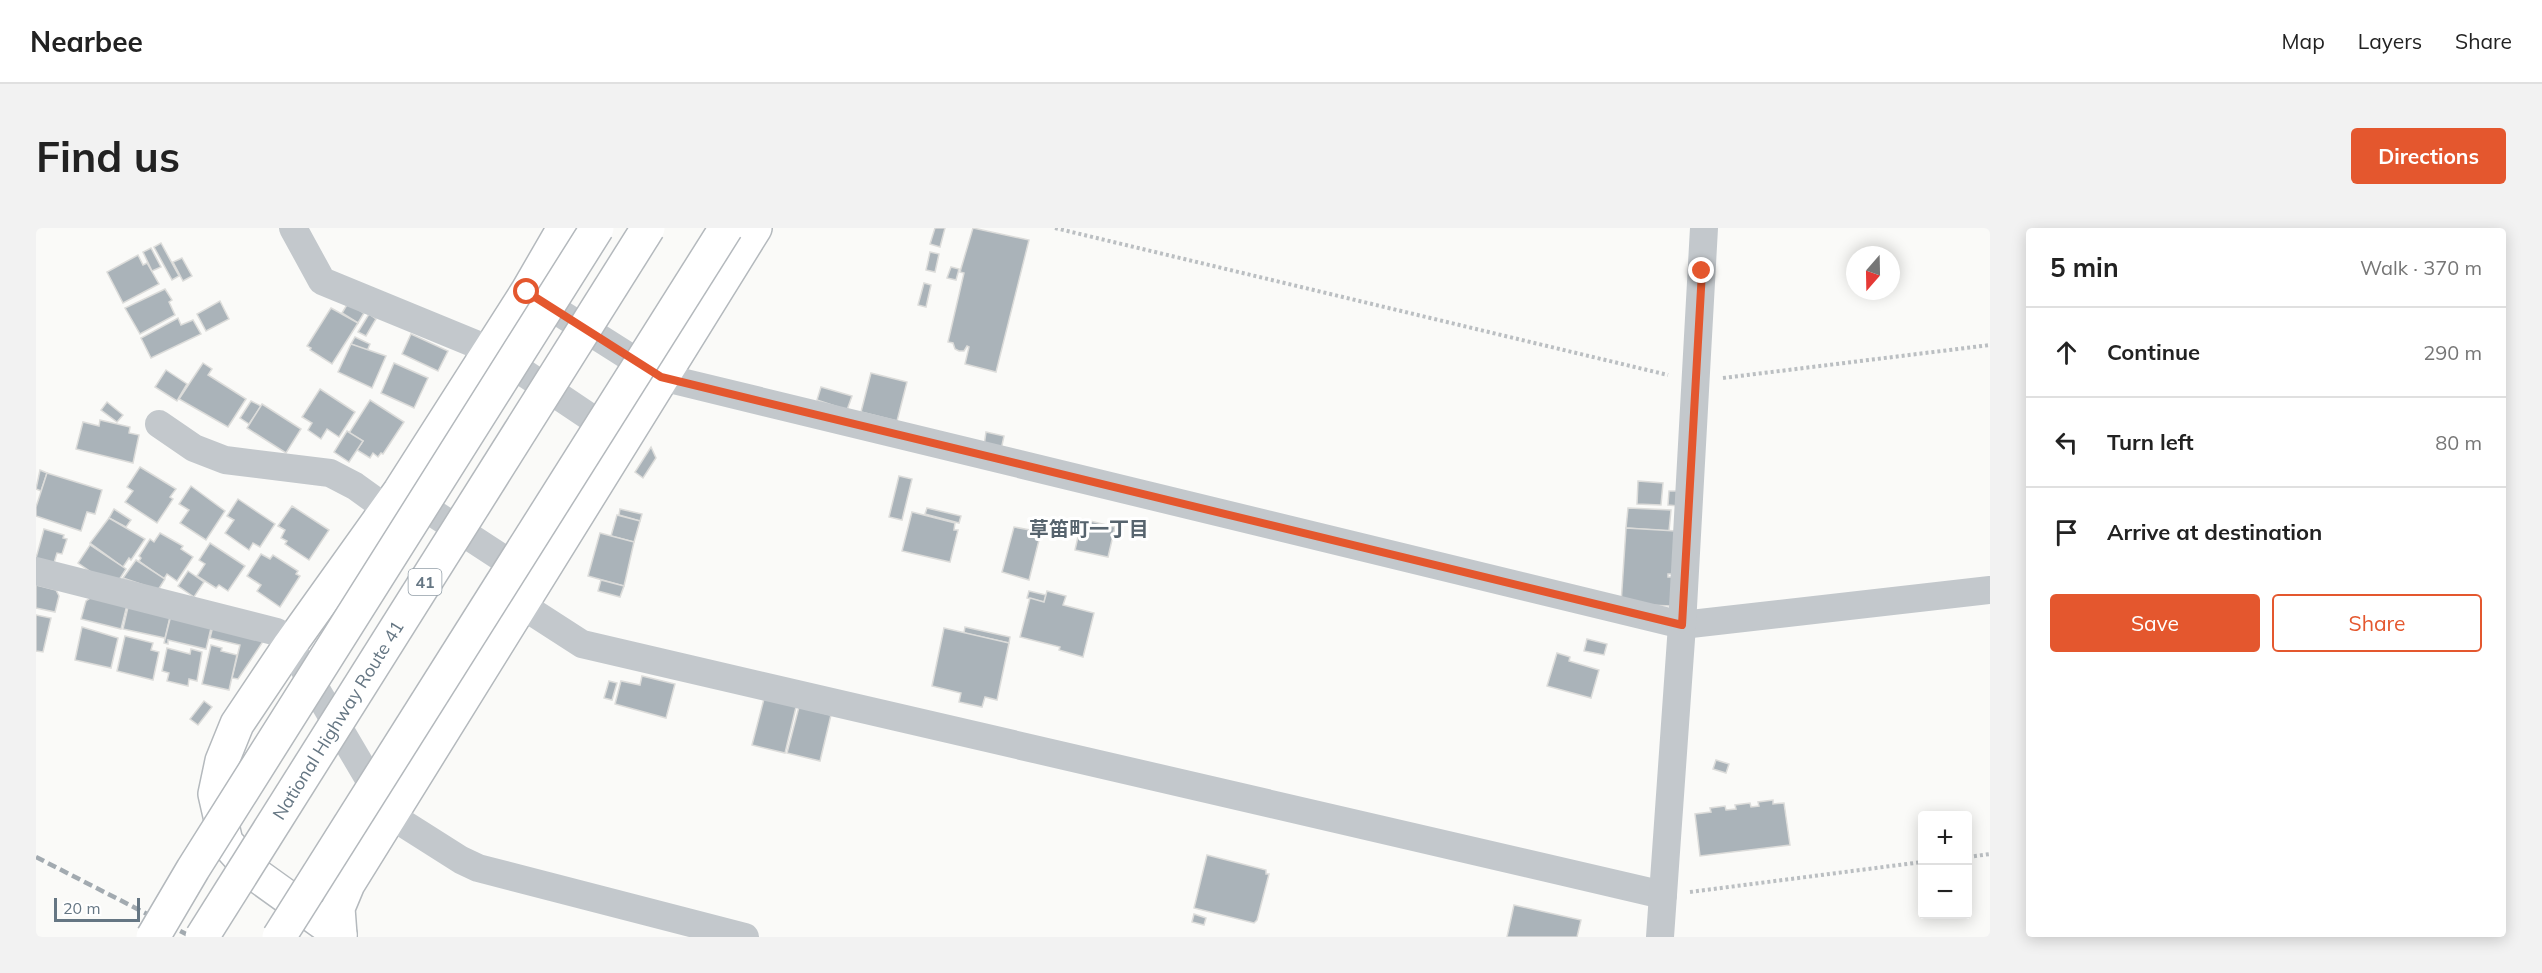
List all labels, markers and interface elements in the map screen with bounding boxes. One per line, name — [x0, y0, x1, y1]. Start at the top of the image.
text: Nearbee — [30, 24, 143, 59]
text: Map — [2282, 28, 2325, 54]
text: Layers — [2358, 28, 2422, 54]
text: Share — [2455, 28, 2512, 54]
button: Directions — [2351, 128, 2506, 184]
text: Find us — [36, 130, 180, 183]
north arrow — [1846, 246, 1900, 300]
text: 5 min — [2050, 251, 2119, 284]
text: Walk · 370 m — [2360, 255, 2482, 280]
route end — [1688, 257, 1714, 283]
route start — [513, 278, 539, 304]
icon: ahead — [2050, 336, 2083, 369]
text: Continue — [2107, 338, 2200, 366]
text: 290 m — [2423, 340, 2482, 365]
icon: left — [2050, 426, 2083, 459]
text: Turn left — [2107, 428, 2194, 456]
text: 80 m — [2435, 430, 2482, 455]
district label: 草笛町一丁目 — [1029, 516, 1149, 541]
icon: arrive — [2050, 516, 2083, 549]
text: Arrive at destination — [2107, 518, 2322, 546]
road number: 41 — [408, 569, 442, 595]
button: Save — [2050, 594, 2260, 652]
button: Share — [2272, 594, 2482, 652]
street label: National Highway Route 41 — [267, 616, 409, 824]
map controls — [1918, 811, 1972, 919]
button: + — [1918, 811, 1972, 865]
button: − — [1918, 865, 1972, 919]
scale bar — [54, 895, 140, 922]
text: 20 m — [63, 898, 100, 918]

